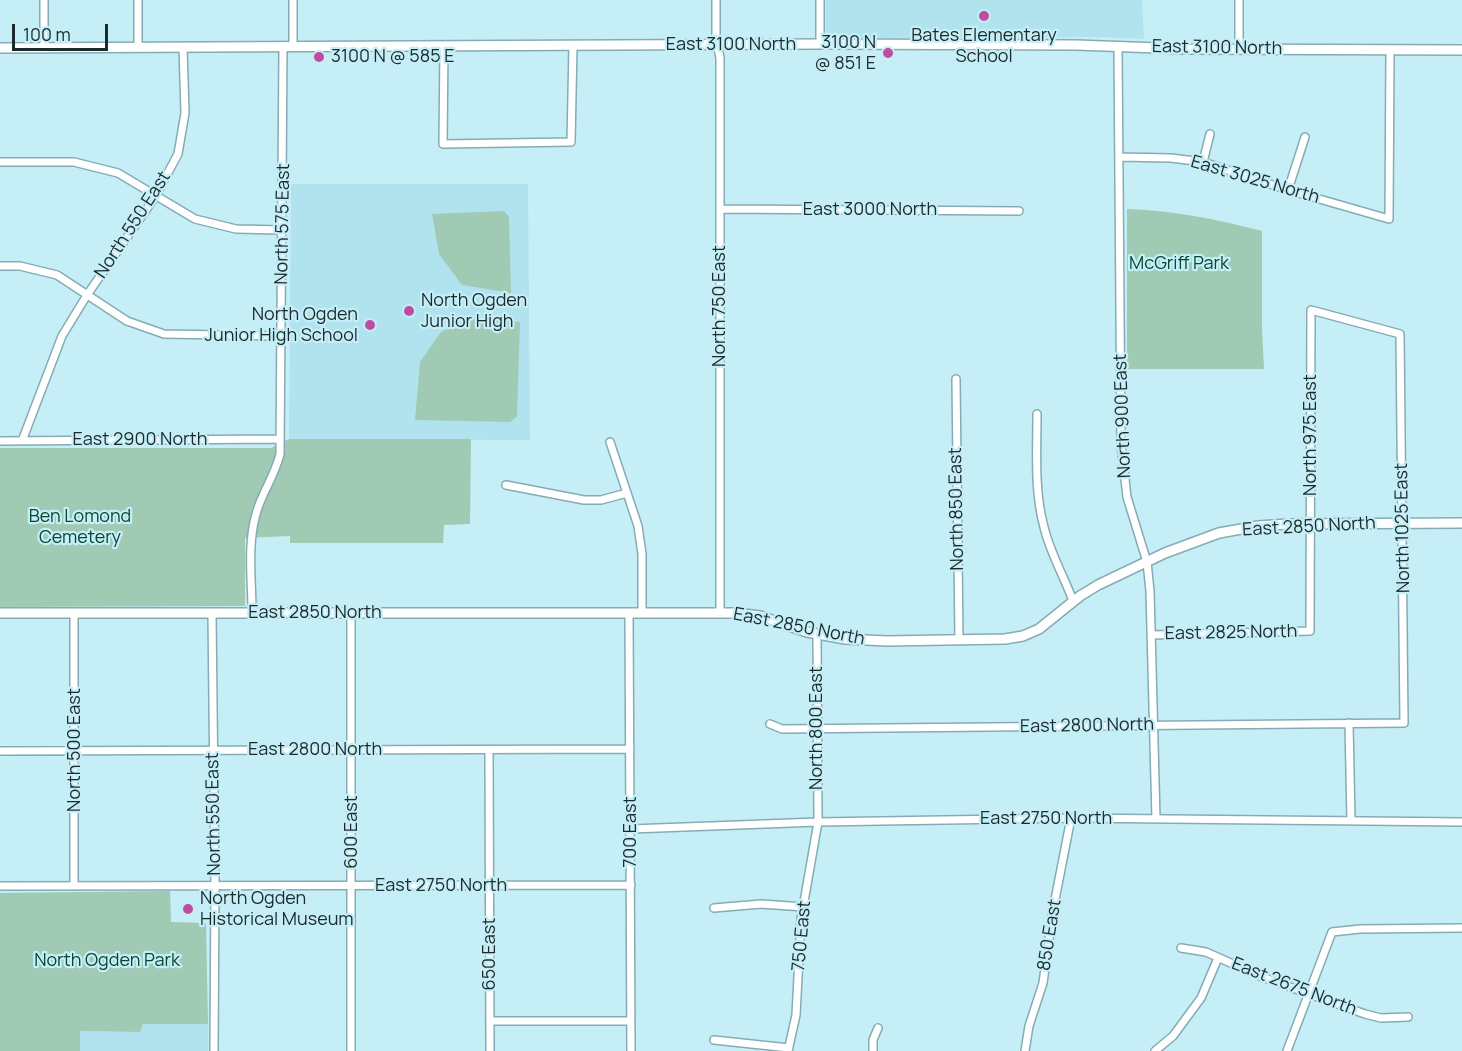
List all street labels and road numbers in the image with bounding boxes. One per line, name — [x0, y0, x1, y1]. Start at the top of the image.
street label: East 3100 North — [666, 34, 796, 56]
street label: East 3100 North — [1152, 36, 1282, 60]
street label: East 3025 North — [1188, 151, 1322, 209]
street label: North 575 East — [271, 163, 295, 285]
street label: North 550 East — [90, 167, 176, 283]
street label: East 3000 North — [803, 199, 937, 221]
street label: North 750 East — [709, 245, 731, 367]
street label: North 900 East — [1110, 353, 1136, 479]
street label: North 975 East — [1300, 374, 1322, 496]
street label: East 2900 North — [73, 429, 207, 451]
street label: North 850 East — [945, 447, 969, 571]
street label: North 1025 East — [1391, 463, 1415, 593]
street label: East 2850 North — [1242, 513, 1376, 541]
street label: East 2850 North — [248, 602, 382, 624]
street label: East 2850 North — [731, 604, 867, 650]
street label: East 2825 North — [1164, 621, 1298, 645]
street label: North 800 East — [806, 666, 828, 790]
street label: North 500 East — [64, 688, 86, 812]
street label: East 2800 North — [1020, 714, 1154, 738]
street label: East 2800 North — [248, 739, 382, 761]
street label: North 550 East — [202, 752, 226, 876]
street label: 600 East — [341, 795, 363, 869]
street label: 700 East — [620, 796, 642, 868]
street label: East 2750 North — [980, 808, 1112, 830]
street label: East 2750 North — [375, 875, 507, 897]
street label: 850 East — [1034, 898, 1066, 972]
street label: 750 East — [788, 900, 816, 972]
street label: 650 East — [479, 917, 501, 991]
street label: East 2675 North — [1228, 953, 1360, 1021]

